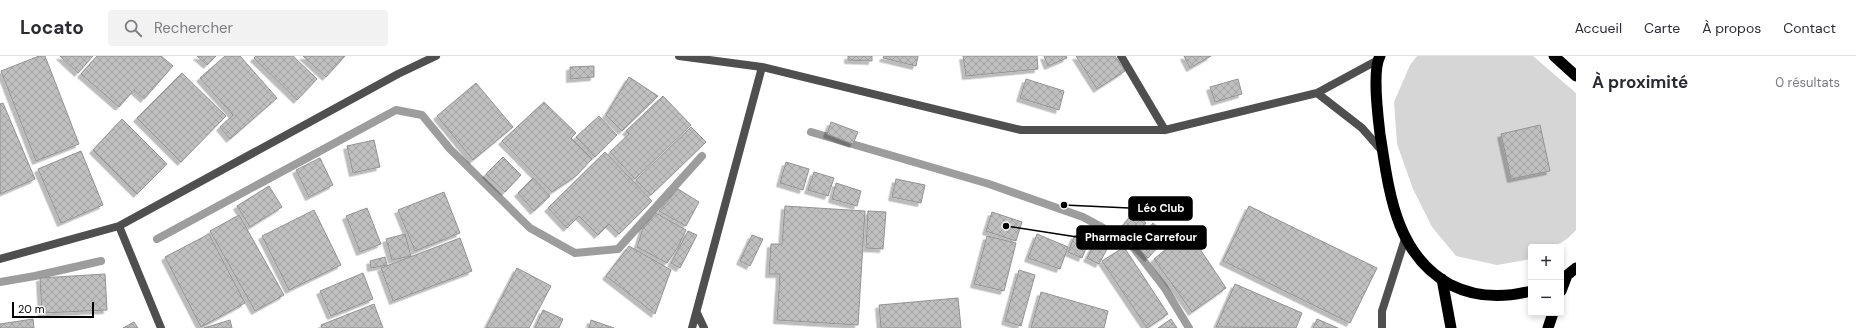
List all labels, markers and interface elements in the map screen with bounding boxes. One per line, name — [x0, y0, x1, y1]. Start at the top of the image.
search box — [108, 10, 388, 46]
text: Locato — [20, 15, 84, 40]
icon: search — [122, 17, 144, 39]
text: Rechercher — [154, 18, 233, 38]
text: Accueil — [1575, 19, 1622, 37]
text: Carte — [1644, 19, 1680, 37]
text: À propos — [1702, 19, 1761, 37]
text: Contact — [1783, 19, 1836, 37]
text: À proximité — [1592, 71, 1688, 93]
text: 0 résultats — [1775, 74, 1840, 91]
callout: Léo Club — [1129, 197, 1192, 220]
text: Léo Club — [1138, 201, 1184, 215]
callout: Pharmacie Carrefour — [1077, 226, 1206, 249]
text: Pharmacie Carrefour — [1085, 230, 1198, 244]
map controls — [1528, 244, 1564, 316]
button: + — [1528, 244, 1564, 280]
button: − — [1528, 280, 1564, 316]
scale bar — [12, 300, 94, 319]
text: 20 m — [18, 302, 44, 316]

